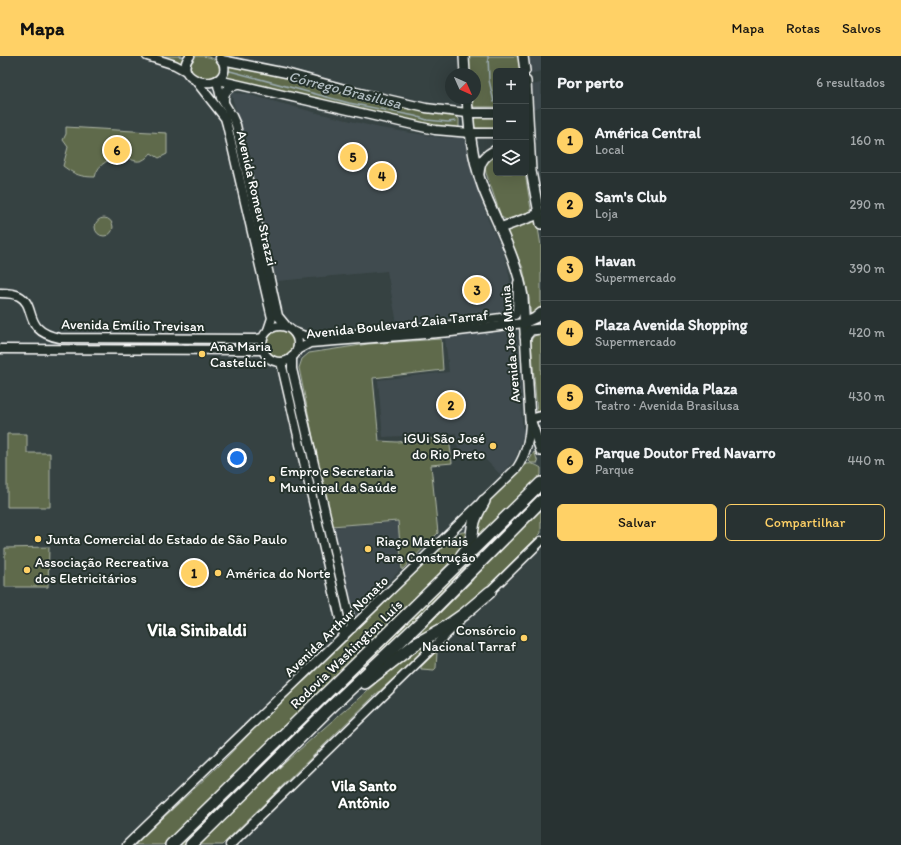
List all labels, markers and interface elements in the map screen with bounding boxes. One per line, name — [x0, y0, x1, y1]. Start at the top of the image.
text: Mapa — [20, 17, 64, 40]
text: Mapa — [732, 20, 764, 37]
text: Rotas — [786, 20, 820, 37]
text: Salvos — [842, 20, 881, 37]
water label: Córrego Brasilusa — [287, 67, 403, 113]
north arrow — [445, 68, 481, 104]
map controls — [493, 68, 529, 176]
button: + — [493, 68, 529, 104]
text: Por perto — [557, 72, 624, 92]
text: 6 resultados — [816, 75, 885, 90]
button: − — [493, 104, 529, 140]
text: América Central — [595, 124, 701, 142]
street label: Avenida Romeu Strazzi — [233, 129, 280, 267]
text: 1 — [567, 133, 573, 148]
text: 160 m — [850, 133, 885, 148]
pin: 6 — [104, 135, 130, 165]
button: layers — [493, 140, 529, 176]
pin: 5 — [340, 142, 366, 172]
text: Local — [595, 142, 624, 157]
pin: 4 — [369, 161, 395, 191]
text: Sam's Club — [595, 188, 667, 206]
text: 2 — [567, 197, 573, 212]
text: 290 m — [849, 197, 885, 212]
text: Loja — [595, 206, 618, 221]
text: Havan — [595, 252, 635, 270]
text: 3 — [566, 261, 574, 276]
text: 390 m — [849, 261, 885, 276]
text: Supermercado — [595, 270, 676, 285]
pin: 3 — [464, 275, 490, 305]
street label: Avenida José Munia — [497, 284, 524, 404]
street label: Avenida Boulevard Zaia Tarraf — [305, 306, 490, 343]
street label: Avenida Emílio Trevisan — [61, 316, 205, 335]
text: Plaza Avenida Shopping — [595, 316, 747, 334]
text: 4 — [566, 325, 574, 340]
text: 420 m — [848, 325, 885, 340]
text: Supermercado — [595, 334, 676, 349]
place label: Ana Maria Casteluci — [210, 338, 272, 371]
marker: Ana Maria Casteluci — [197, 349, 207, 359]
text: Cinema Avenida Plaza — [595, 380, 738, 398]
text: 5 — [567, 389, 573, 404]
text: 430 m — [848, 389, 885, 404]
pin: 2 — [438, 390, 464, 420]
text: Teatro · Avenida Brasilusa — [595, 398, 739, 413]
place label: iGUi São José do Rio Preto — [403, 430, 485, 463]
marker: iGUi São José do Rio Preto — [488, 441, 498, 451]
text: Parque Doutor Fred Navarro — [595, 444, 776, 462]
your location — [227, 448, 247, 468]
text: 6 — [567, 453, 573, 468]
text: 440 m — [848, 453, 885, 468]
text: Parque — [595, 462, 634, 477]
place label: Empro e Secretaria Municipal da Saúde — [280, 463, 397, 496]
marker: Empro e Secretaria Municipal da Saúde — [267, 474, 277, 484]
button: Salvar — [557, 504, 717, 541]
button: Compartilhar — [725, 504, 885, 541]
place label: Junta Comercial do Estado de São Paulo — [46, 531, 287, 548]
place label: Riaço Materiais Para Construção — [376, 533, 476, 566]
marker: Junta Comercial do Estado de São Paulo — [33, 534, 43, 544]
marker: Riaço Materiais Para Construção — [363, 544, 373, 554]
place label: Associação Recreativa dos Eletricitários — [35, 554, 170, 587]
pin: 1 — [181, 558, 207, 588]
marker: Associação Recreativa dos Eletricitários — [22, 565, 32, 575]
place label: América do Norte — [226, 565, 331, 582]
marker: América do Norte — [213, 568, 223, 578]
street label: Avenida Arthur Nonato — [281, 572, 392, 681]
street label: Rodovia Washington Luís — [287, 596, 406, 712]
district label: Vila Sinibaldi — [147, 619, 247, 641]
place label: Consórcio Nacional Tarraf — [422, 622, 517, 655]
marker: Consórcio Nacional Tarraf — [519, 633, 529, 643]
district label: Vila Santo Antônio — [331, 777, 397, 812]

